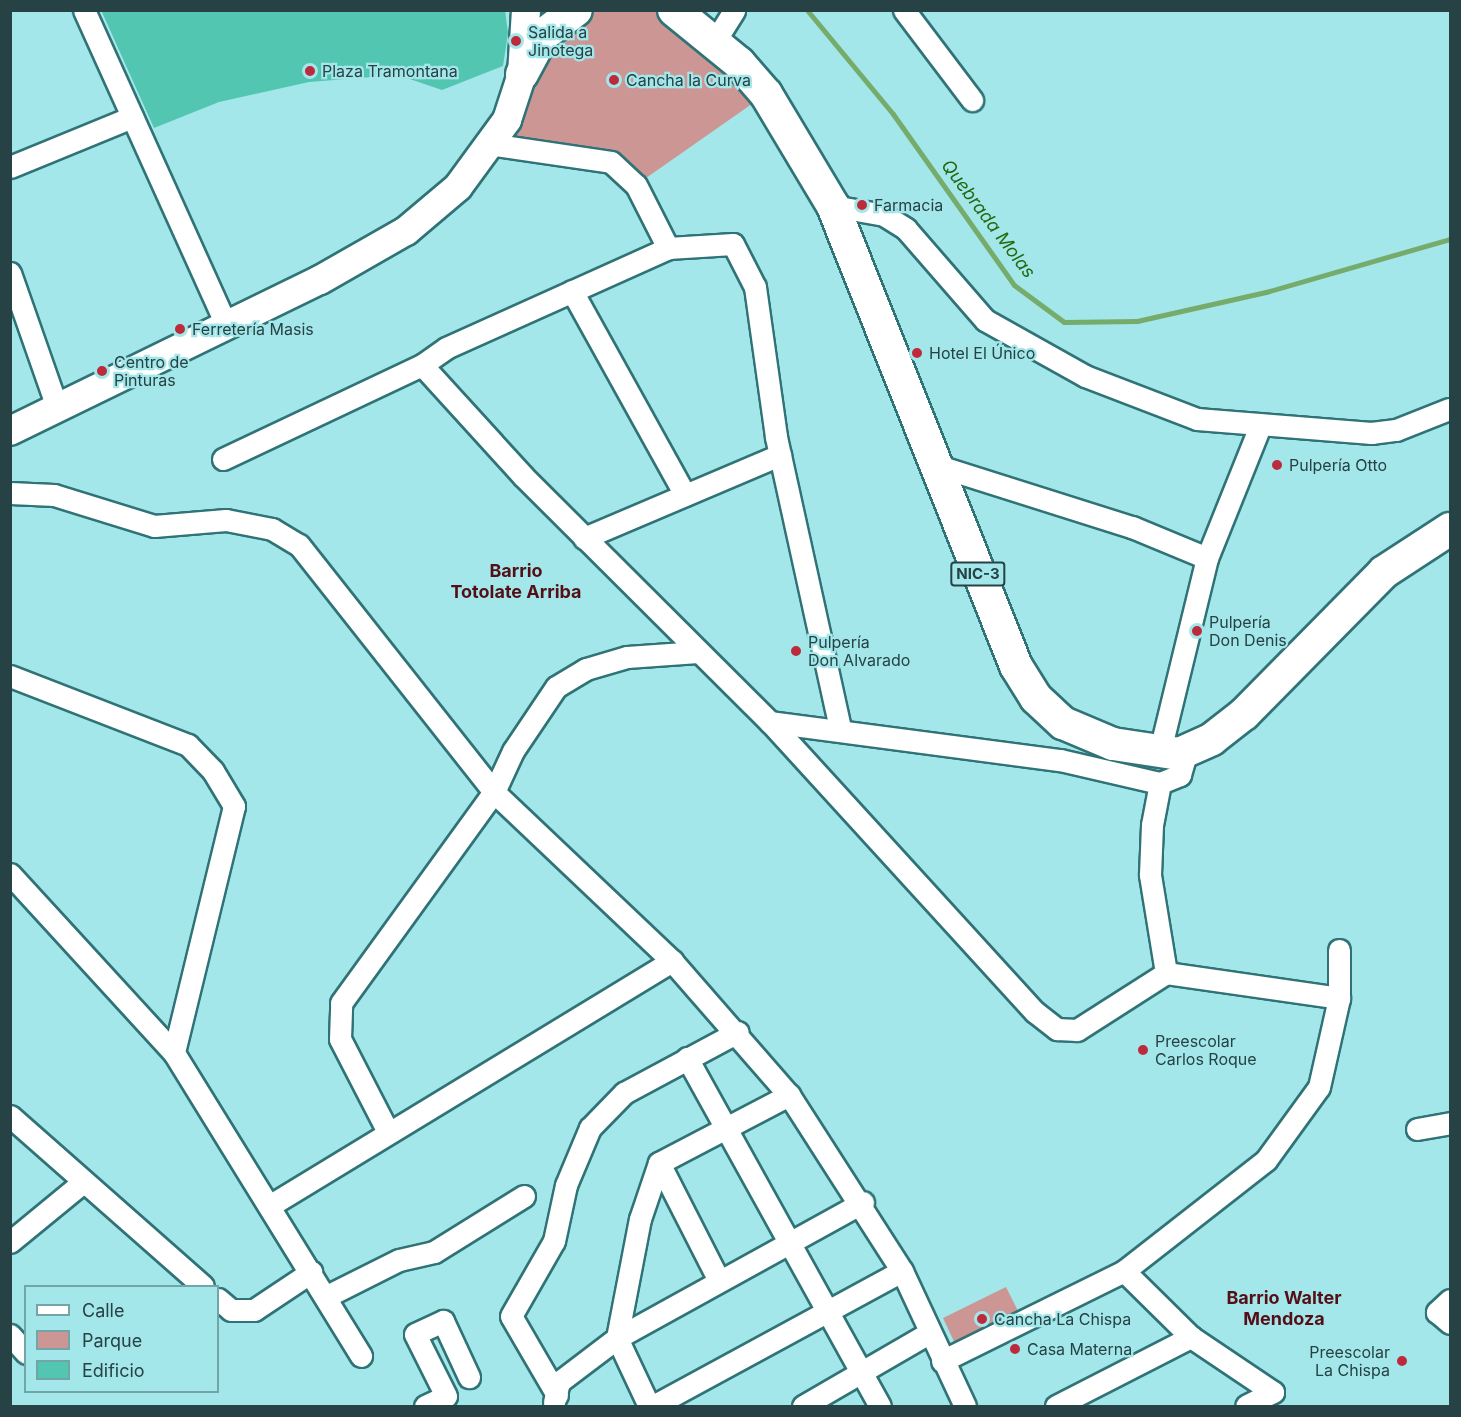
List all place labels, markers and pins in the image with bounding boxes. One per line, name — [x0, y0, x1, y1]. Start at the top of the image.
place label: Salida a Jinotega — [528, 22, 593, 60]
marker: Salida a Jinotega — [509, 34, 523, 48]
place label: Plaza Tramontana — [322, 61, 458, 81]
marker: Plaza Tramontana — [303, 64, 317, 78]
place label: Cancha la Curva — [626, 70, 751, 90]
marker: Cancha la Curva — [607, 73, 621, 87]
place label: Farmacia — [874, 195, 943, 215]
marker: Farmacia — [855, 198, 869, 212]
place label: Ferretería Masis — [192, 319, 314, 339]
marker: Ferretería Masis — [173, 322, 187, 336]
place label: Hotel El Único — [929, 343, 1035, 363]
marker: Hotel El Único — [910, 346, 924, 360]
place label: Centro de Pinturas — [114, 352, 189, 390]
marker: Centro de Pinturas — [95, 364, 109, 378]
place label: Pulpería Otto — [1289, 455, 1387, 475]
marker: Pulpería Otto — [1270, 458, 1284, 472]
place label: Pulpería Don Denis — [1209, 612, 1287, 650]
marker: Pulpería Don Denis — [1190, 624, 1204, 638]
place label: Pulpería Don Alvarado — [808, 632, 910, 670]
marker: Pulpería Don Alvarado — [789, 644, 803, 658]
place label: Preescolar Carlos Roque — [1155, 1031, 1257, 1069]
marker: Preescolar Carlos Roque — [1136, 1043, 1150, 1057]
place label: Cancha La Chispa — [994, 1309, 1131, 1329]
marker: Cancha La Chispa — [975, 1312, 989, 1326]
place label: Casa Materna — [1027, 1339, 1132, 1359]
marker: Casa Materna — [1008, 1342, 1022, 1356]
place label: Preescolar La Chispa — [1309, 1342, 1390, 1380]
marker: Preescolar La Chispa — [1395, 1354, 1409, 1368]

